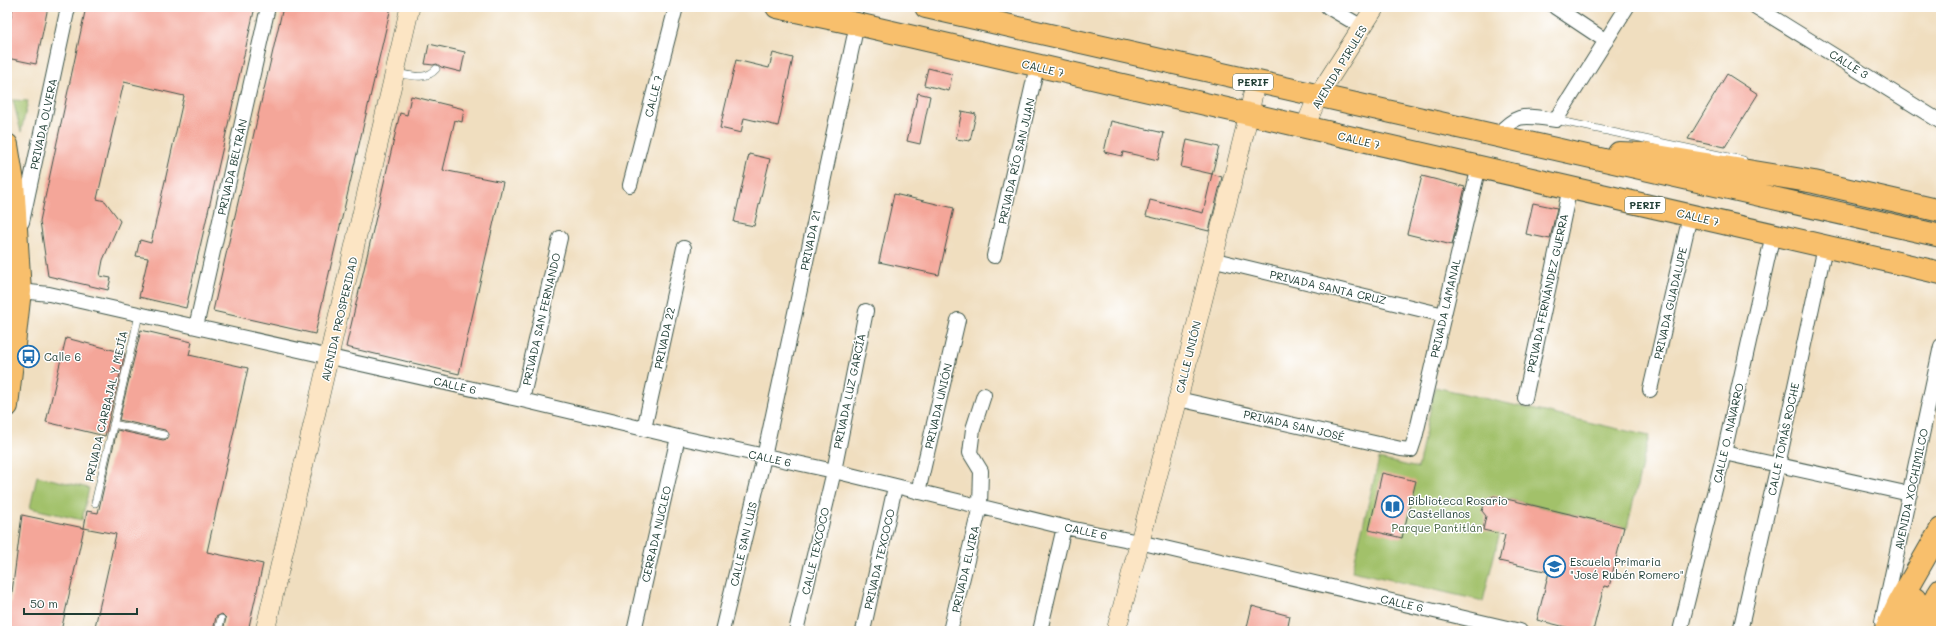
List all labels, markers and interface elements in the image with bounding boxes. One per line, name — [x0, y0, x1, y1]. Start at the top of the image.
street label: AVENIDA PIRULES — [1308, 22, 1370, 112]
street label: CALLE 3 — [1827, 46, 1872, 82]
street label: CALLE 7 — [1020, 56, 1066, 80]
street label: CALLE 7 — [641, 73, 665, 119]
road number: PERIF — [1233, 74, 1273, 90]
street label: PRIVADA OLVERA — [26, 77, 60, 171]
street label: PRIVADA RÍO SAN JUAN — [994, 96, 1038, 226]
street label: PRIVADA BELTRÁN — [214, 117, 250, 217]
street label: CALLE 7 — [1336, 128, 1382, 152]
road number: PERIF — [1625, 197, 1665, 213]
street label: CALLE 7 — [1675, 205, 1721, 229]
street label: PRIVADA 21 — [796, 208, 824, 272]
street label: PRIVADA FERNÁNDEZ GUERRA — [1523, 212, 1571, 374]
street label: PRIVADA GUADALUPE — [1650, 245, 1690, 361]
street label: PRIVADA SAN FERNANDO — [518, 251, 564, 387]
street label: AVENIDA PROSPERIDAD — [317, 255, 361, 383]
street label: PRIVADA LAMANAL — [1426, 257, 1464, 359]
street label: PRIVADA SANTA CRUZ — [1268, 266, 1388, 308]
street label: PRIVADA 22 — [650, 306, 678, 370]
street label: CALLE UNIÓN — [1172, 319, 1204, 395]
street label: PRIVADA CARBAJAL Y MEJÍA — [81, 329, 131, 483]
street label: PRIVADA LUZ GARCÍA — [829, 332, 869, 450]
bus stop icon: Calle 6 — [16, 343, 42, 369]
place label: Calle 6 — [44, 349, 81, 364]
street label: PRIVADA UNIÓN — [921, 362, 955, 450]
street label: CALLE 6 — [432, 373, 478, 397]
street label: CALLE O. NAVARRO — [1709, 381, 1747, 485]
street label: CALLE TOMÁS ROCHE — [1764, 381, 1802, 497]
street label: PRIVADA SAN JOSÉ — [1242, 406, 1346, 444]
street label: AVENIDA XOCHIMILCO — [1891, 427, 1931, 551]
street label: CALLE 6 — [747, 446, 793, 470]
street label: CERRADA NUCLEO — [638, 484, 674, 584]
library icon: Biblioteca Rosario Castellanos — [1379, 493, 1405, 519]
place label: Biblioteca Rosario Castellanos — [1408, 493, 1508, 521]
street label: CALLE SAN LUIS — [726, 500, 760, 588]
street label: CALLE TEXCOCO — [798, 506, 832, 596]
street label: PRIVADA TEXCOCO — [860, 507, 898, 611]
street label: CALLE 6 — [1063, 519, 1109, 543]
park label: Parque Pantitlán — [1392, 520, 1482, 535]
street label: PRIVADA ELVIRA — [948, 524, 982, 614]
school or university icon: Escuela Primaria "José Rubén Romero" — [1541, 554, 1567, 580]
place label: Escuela Primaria "José Rubén Romero" — [1570, 554, 1684, 582]
scale bar — [24, 590, 137, 616]
street label: CALLE 6 — [1379, 591, 1425, 615]
text: 50 m — [30, 595, 58, 611]

